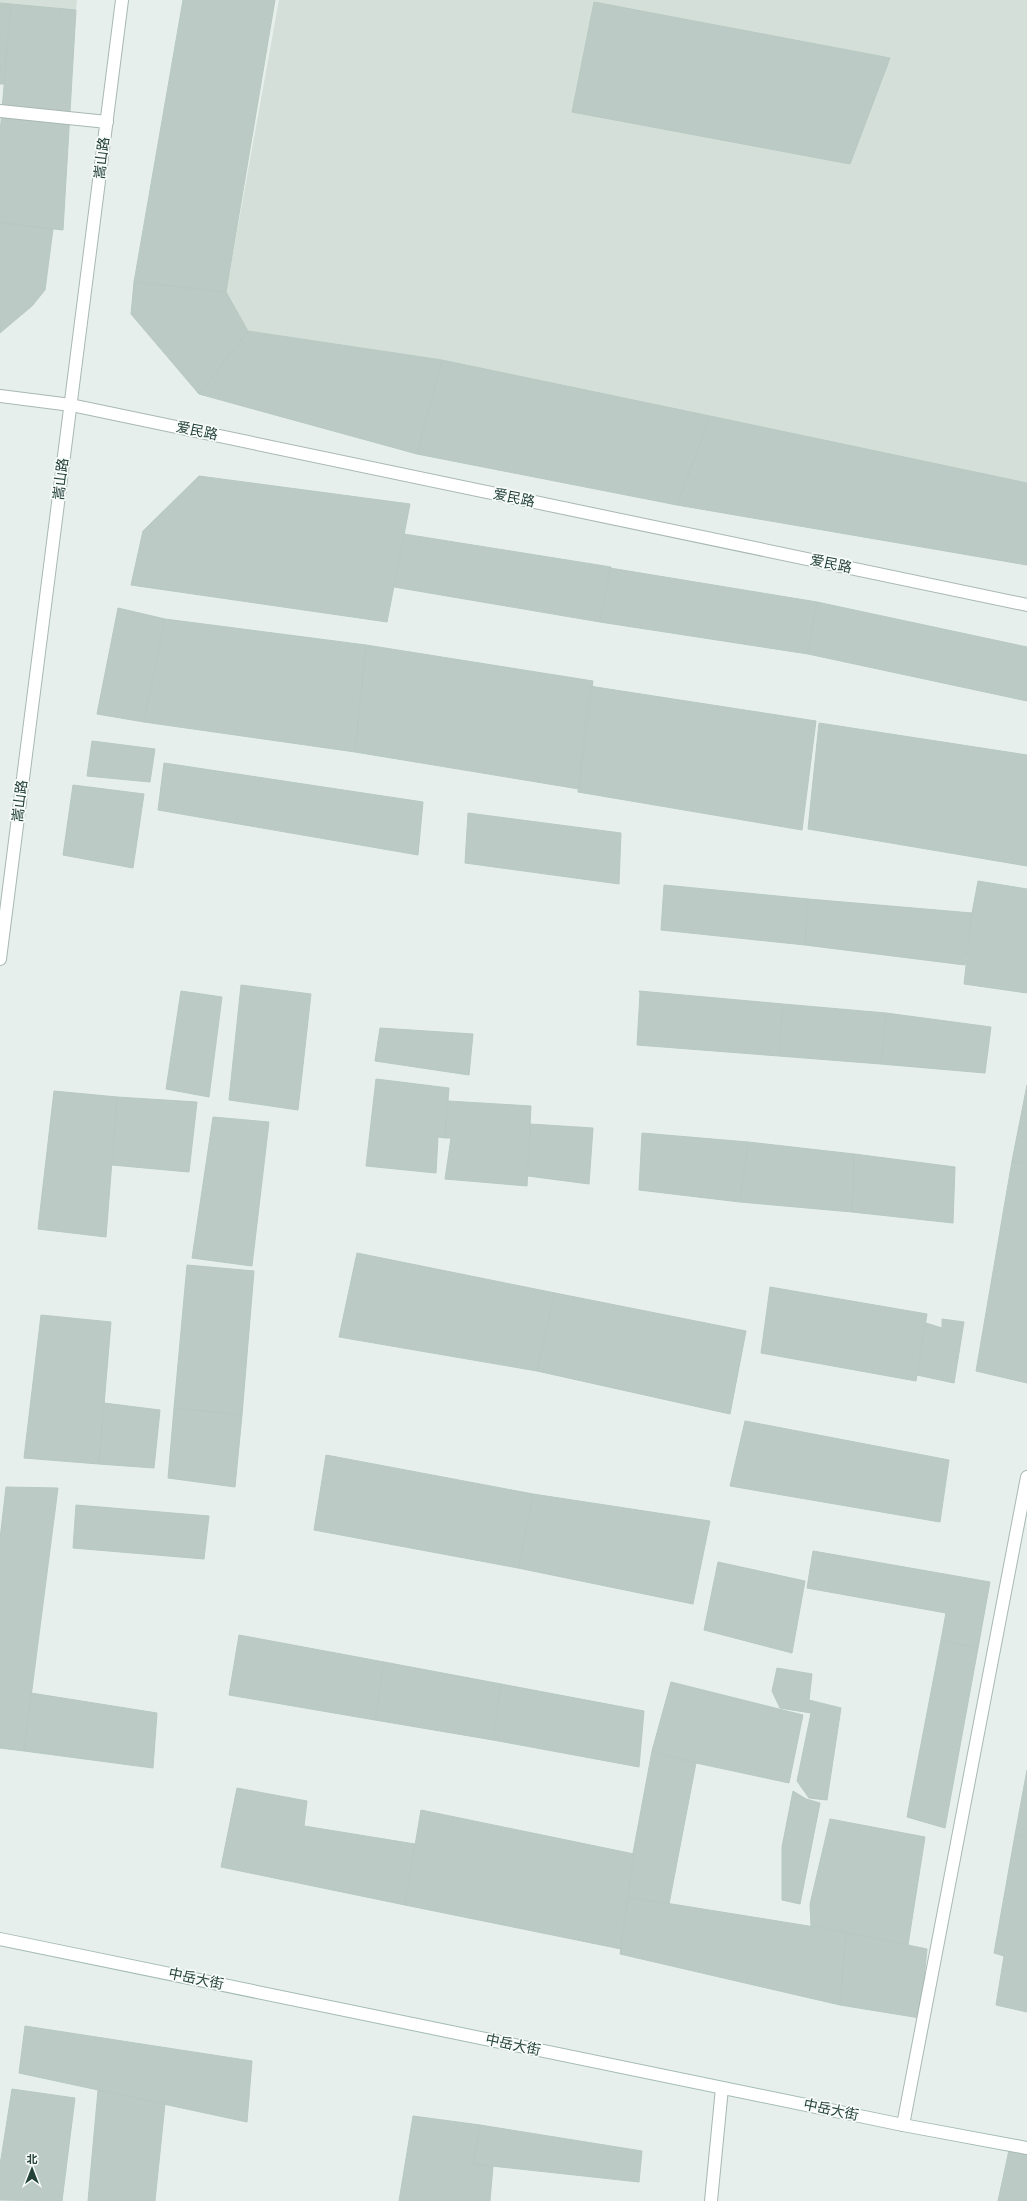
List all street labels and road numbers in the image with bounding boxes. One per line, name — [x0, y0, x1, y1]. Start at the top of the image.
street label: 嵩山路 — [91, 136, 113, 180]
street label: 爱民路 — [175, 418, 219, 444]
street label: 嵩山路 — [50, 457, 72, 501]
street label: 爱民路 — [492, 485, 536, 511]
street label: 爱民路 — [809, 551, 853, 577]
street label: 嵩山路 — [9, 779, 31, 823]
street label: 中岳大街 — [167, 1965, 225, 1993]
street label: 中岳大街 — [484, 2031, 542, 2059]
street label: 中岳大街 — [802, 2096, 860, 2124]

